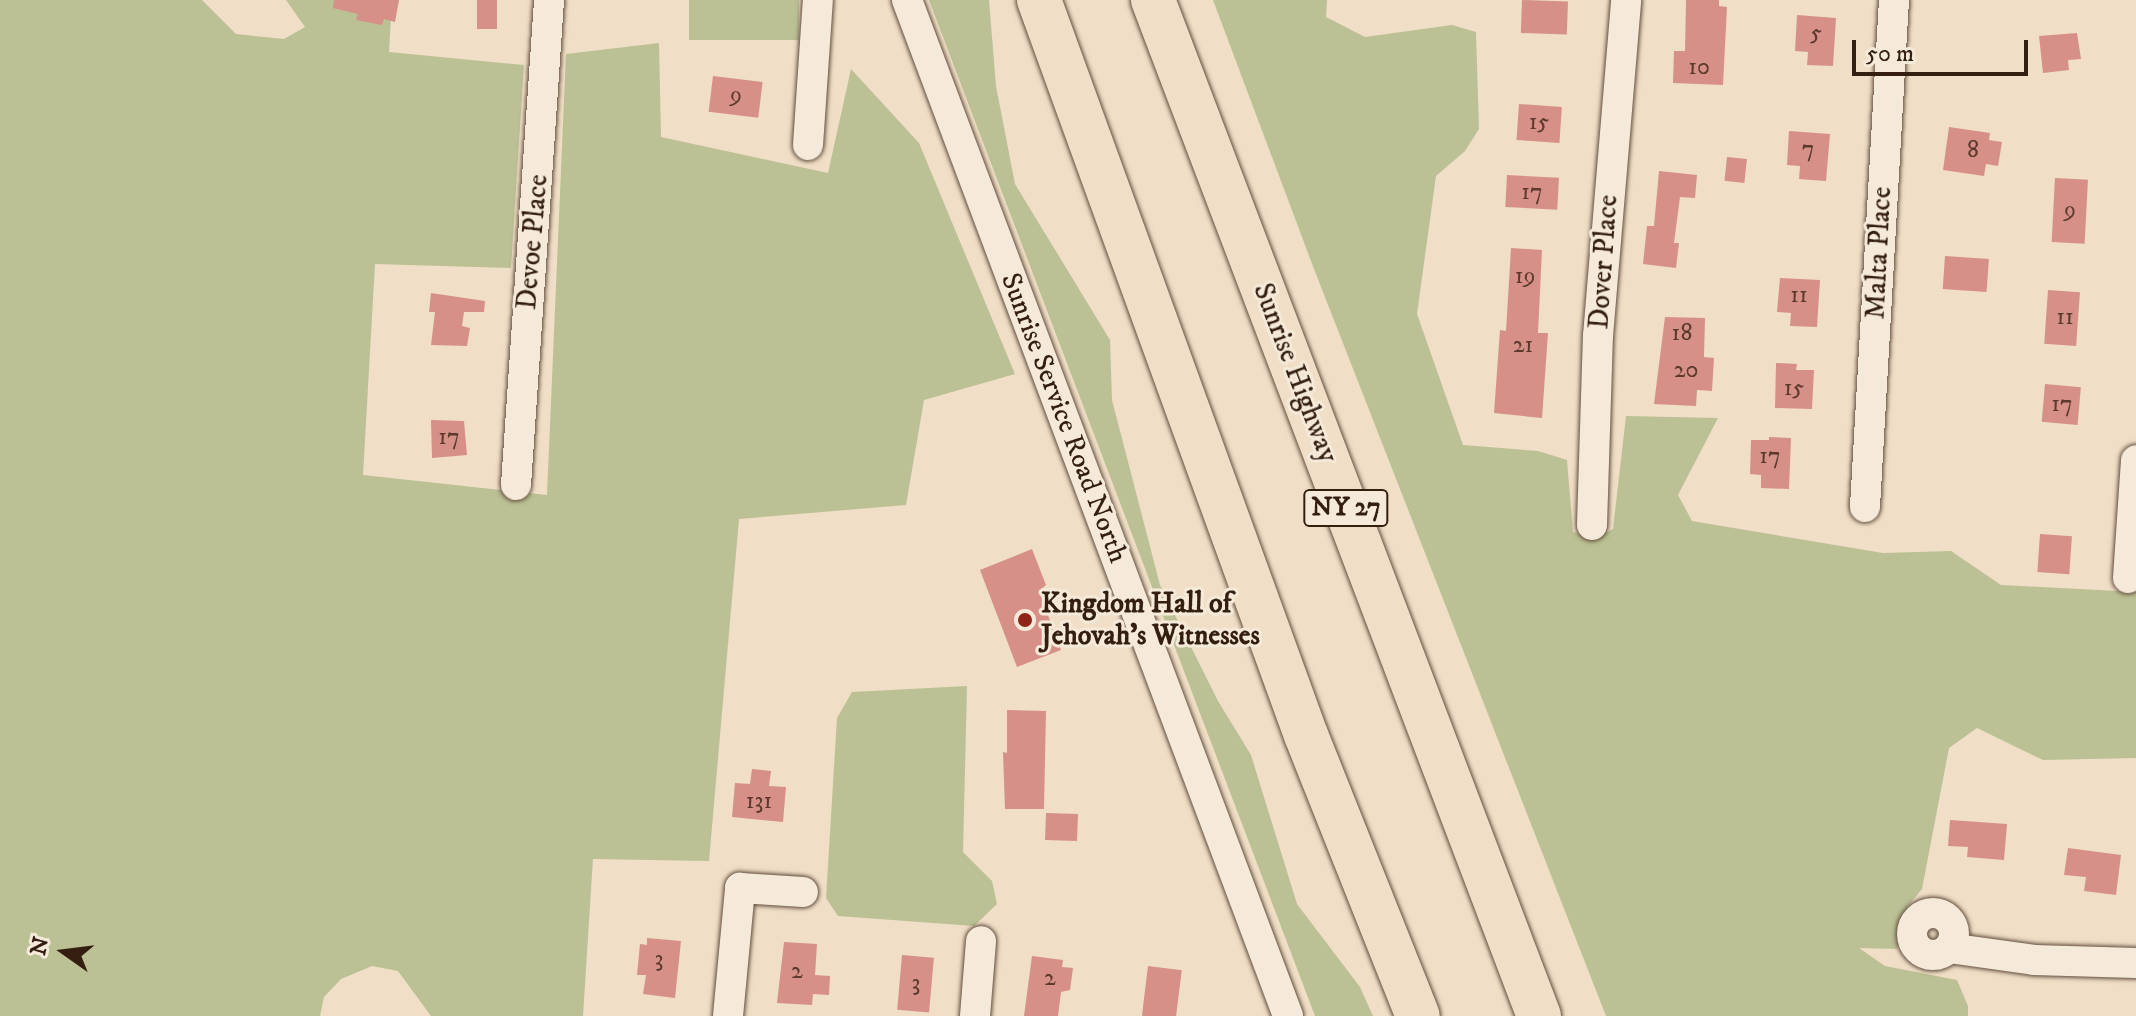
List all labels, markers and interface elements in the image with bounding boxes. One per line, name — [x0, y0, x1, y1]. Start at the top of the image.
house number: 5 — [1810, 20, 1822, 48]
scale bar — [1856, 24, 2032, 74]
text: 50 m — [1866, 39, 1914, 69]
house number: 10 — [1688, 54, 1710, 82]
house number: 9 — [730, 82, 742, 110]
house number: 15 — [1529, 109, 1549, 137]
house number: 7 — [1802, 136, 1814, 164]
house number: 8 — [1967, 137, 1979, 165]
street label: Devoe Place — [510, 173, 556, 311]
house number: 17 — [1521, 179, 1543, 207]
street label: Malta Place — [1859, 186, 1899, 320]
street label: Dover Place — [1583, 194, 1625, 330]
house number: 9 — [2064, 197, 2076, 225]
house number: 19 — [1515, 263, 1535, 291]
street label: Sunrise Service Road North — [993, 268, 1135, 568]
street label: Sunrise Highway — [1245, 279, 1345, 467]
house number: 11 — [1790, 282, 1808, 310]
house number: 11 — [2056, 304, 2074, 332]
house number: 18 — [1672, 320, 1692, 348]
house number: 21 — [1513, 332, 1533, 360]
house number: 20 — [1674, 357, 1698, 385]
house number: 15 — [1784, 375, 1804, 403]
house number: 17 — [2051, 391, 2073, 419]
house number: 17 — [438, 424, 460, 452]
house number: 17 — [1759, 443, 1781, 471]
road number: NY 27 — [1302, 486, 1390, 530]
place label: Kingdom Hall of Jehovah’s Witnesses — [1041, 587, 1260, 653]
marker: Kingdom Hall of Jehovah’s Witnesses — [1016, 611, 1034, 629]
house number: 131 — [746, 788, 772, 816]
north arrow — [24, 912, 104, 992]
text: N — [25, 934, 56, 958]
house number: 3 — [655, 946, 663, 974]
house number: 2 — [791, 958, 803, 986]
house number: 2 — [1044, 965, 1056, 993]
house number: 3 — [912, 970, 920, 998]

